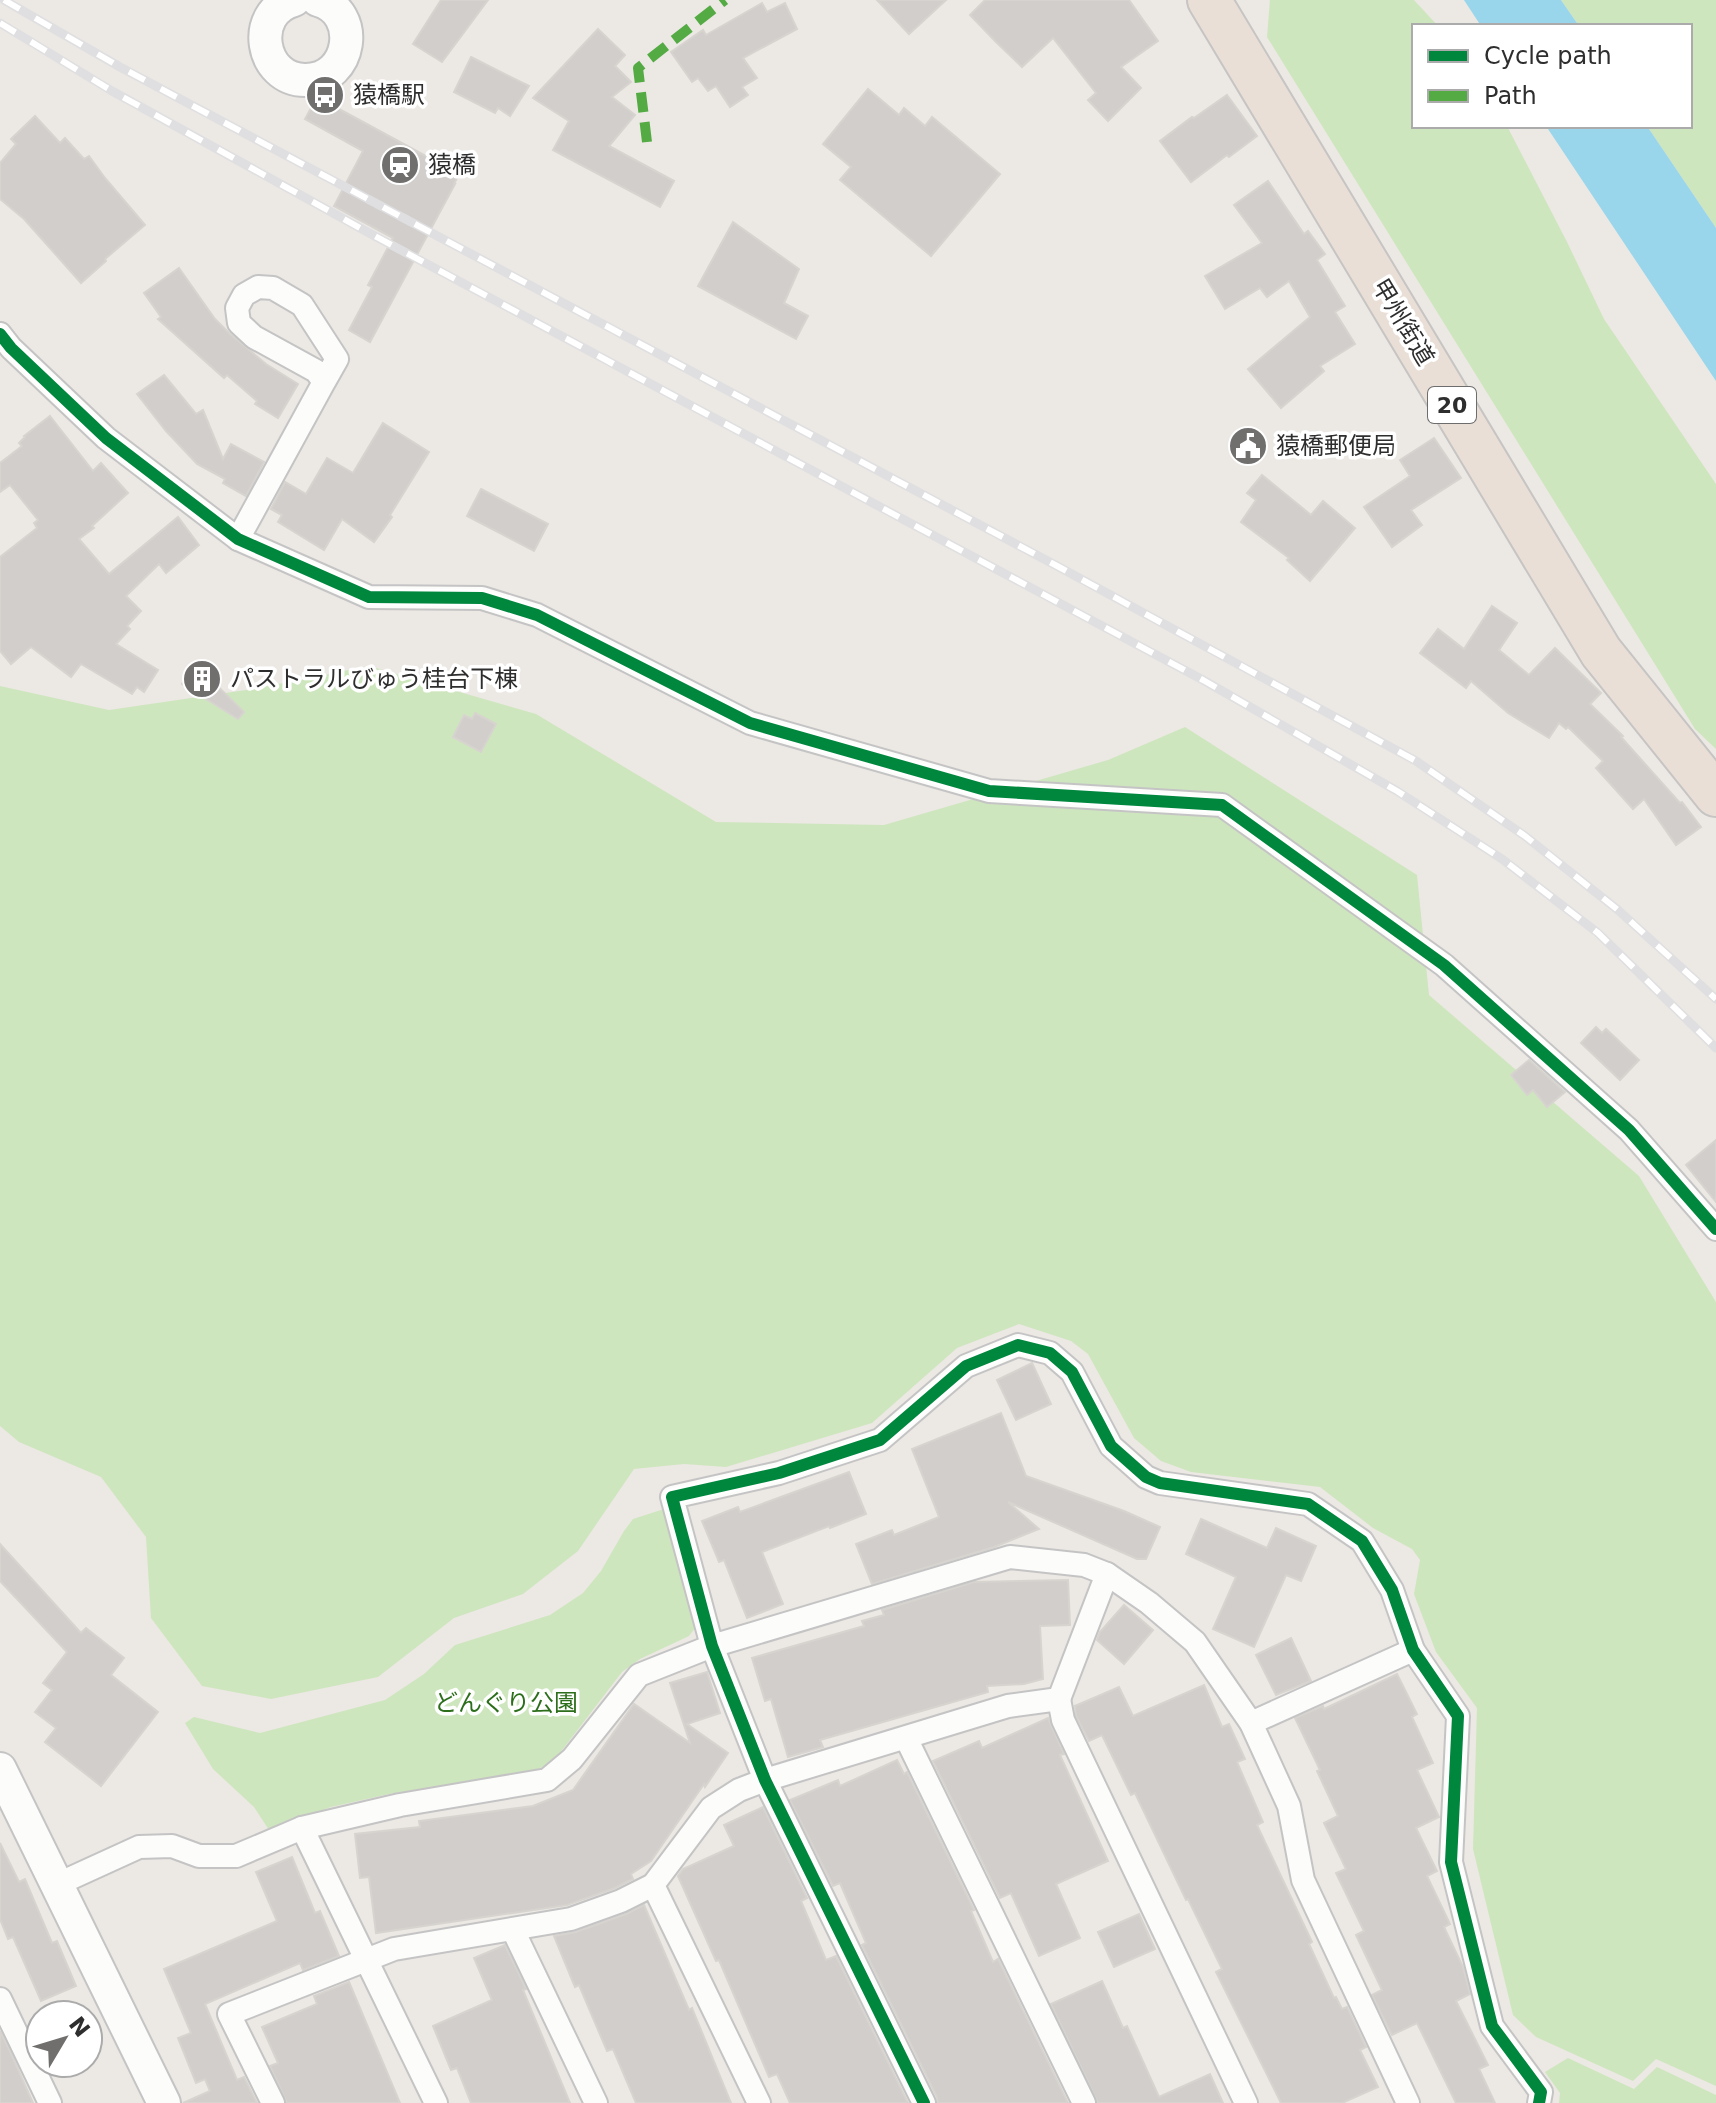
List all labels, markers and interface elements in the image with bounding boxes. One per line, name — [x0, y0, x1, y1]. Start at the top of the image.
legend — [1412, 24, 1692, 128]
text: Cycle path — [1484, 42, 1612, 70]
bus stop icon: 猿橋駅 — [304, 74, 346, 116]
place label: 猿橋駅 — [353, 81, 425, 109]
text: Path — [1484, 82, 1537, 110]
station icon: 猿橋 — [379, 144, 421, 186]
place label: 猿橋 — [428, 151, 476, 179]
street label: 甲州街道 — [1366, 274, 1440, 370]
road number: 20 — [1428, 387, 1476, 423]
public building icon: 猿橋郵便局 — [1227, 425, 1269, 467]
place label: 猿橋郵便局 — [1276, 432, 1396, 460]
building icon: パストラルびゅう桂台下棟 — [181, 658, 223, 700]
place label: パストラルびゅう桂台下棟 — [230, 665, 518, 693]
park label: どんぐり公園 — [434, 1689, 578, 1717]
north arrow — [24, 1999, 104, 2079]
text: N — [64, 2012, 95, 2042]

